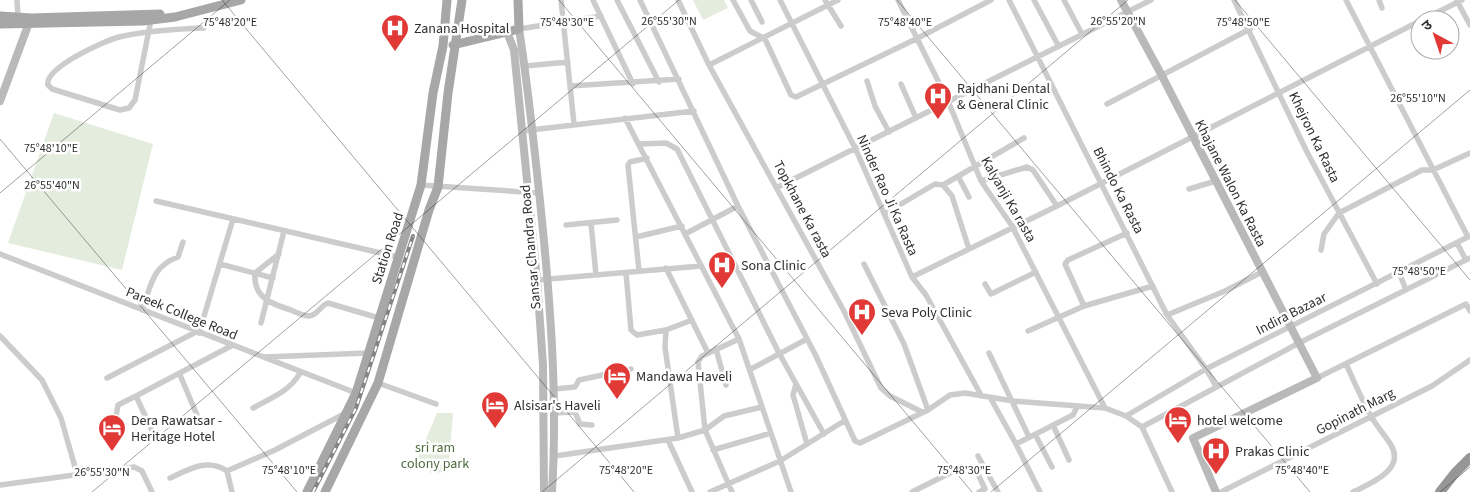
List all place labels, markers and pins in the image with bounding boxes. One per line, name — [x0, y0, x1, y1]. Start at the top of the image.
hospital icon: Zanana Hospital — [380, 13, 410, 52]
place label: Zanana Hospital — [414, 19, 510, 39]
place label: Rajdhani Dental & General Clinic — [957, 79, 1050, 115]
hospital icon: Rajdhani Dental & General Clinic — [923, 81, 953, 120]
hospital icon: Sona Clinic — [707, 250, 737, 289]
place label: Sona Clinic — [741, 256, 807, 276]
hospital icon: Seva Poly Clinic — [847, 297, 877, 336]
place label: Seva Poly Clinic — [881, 303, 973, 323]
hotel icon: Mandawa Haveli — [602, 361, 632, 400]
place label: Mandawa Haveli — [636, 367, 732, 387]
hotel icon: Alsisar's Haveli — [480, 390, 510, 429]
place label: Alsisar's Haveli — [514, 396, 601, 416]
hotel icon: hotel welcome — [1163, 405, 1193, 444]
place label: Dera Rawatsar - Heritage Hotel — [131, 411, 222, 447]
place label: hotel welcome — [1197, 411, 1283, 431]
hotel icon: Dera Rawatsar - Heritage Hotel — [97, 413, 127, 452]
hospital icon: Prakas Clinic — [1201, 436, 1231, 475]
place label: Prakas Clinic — [1235, 442, 1310, 462]

